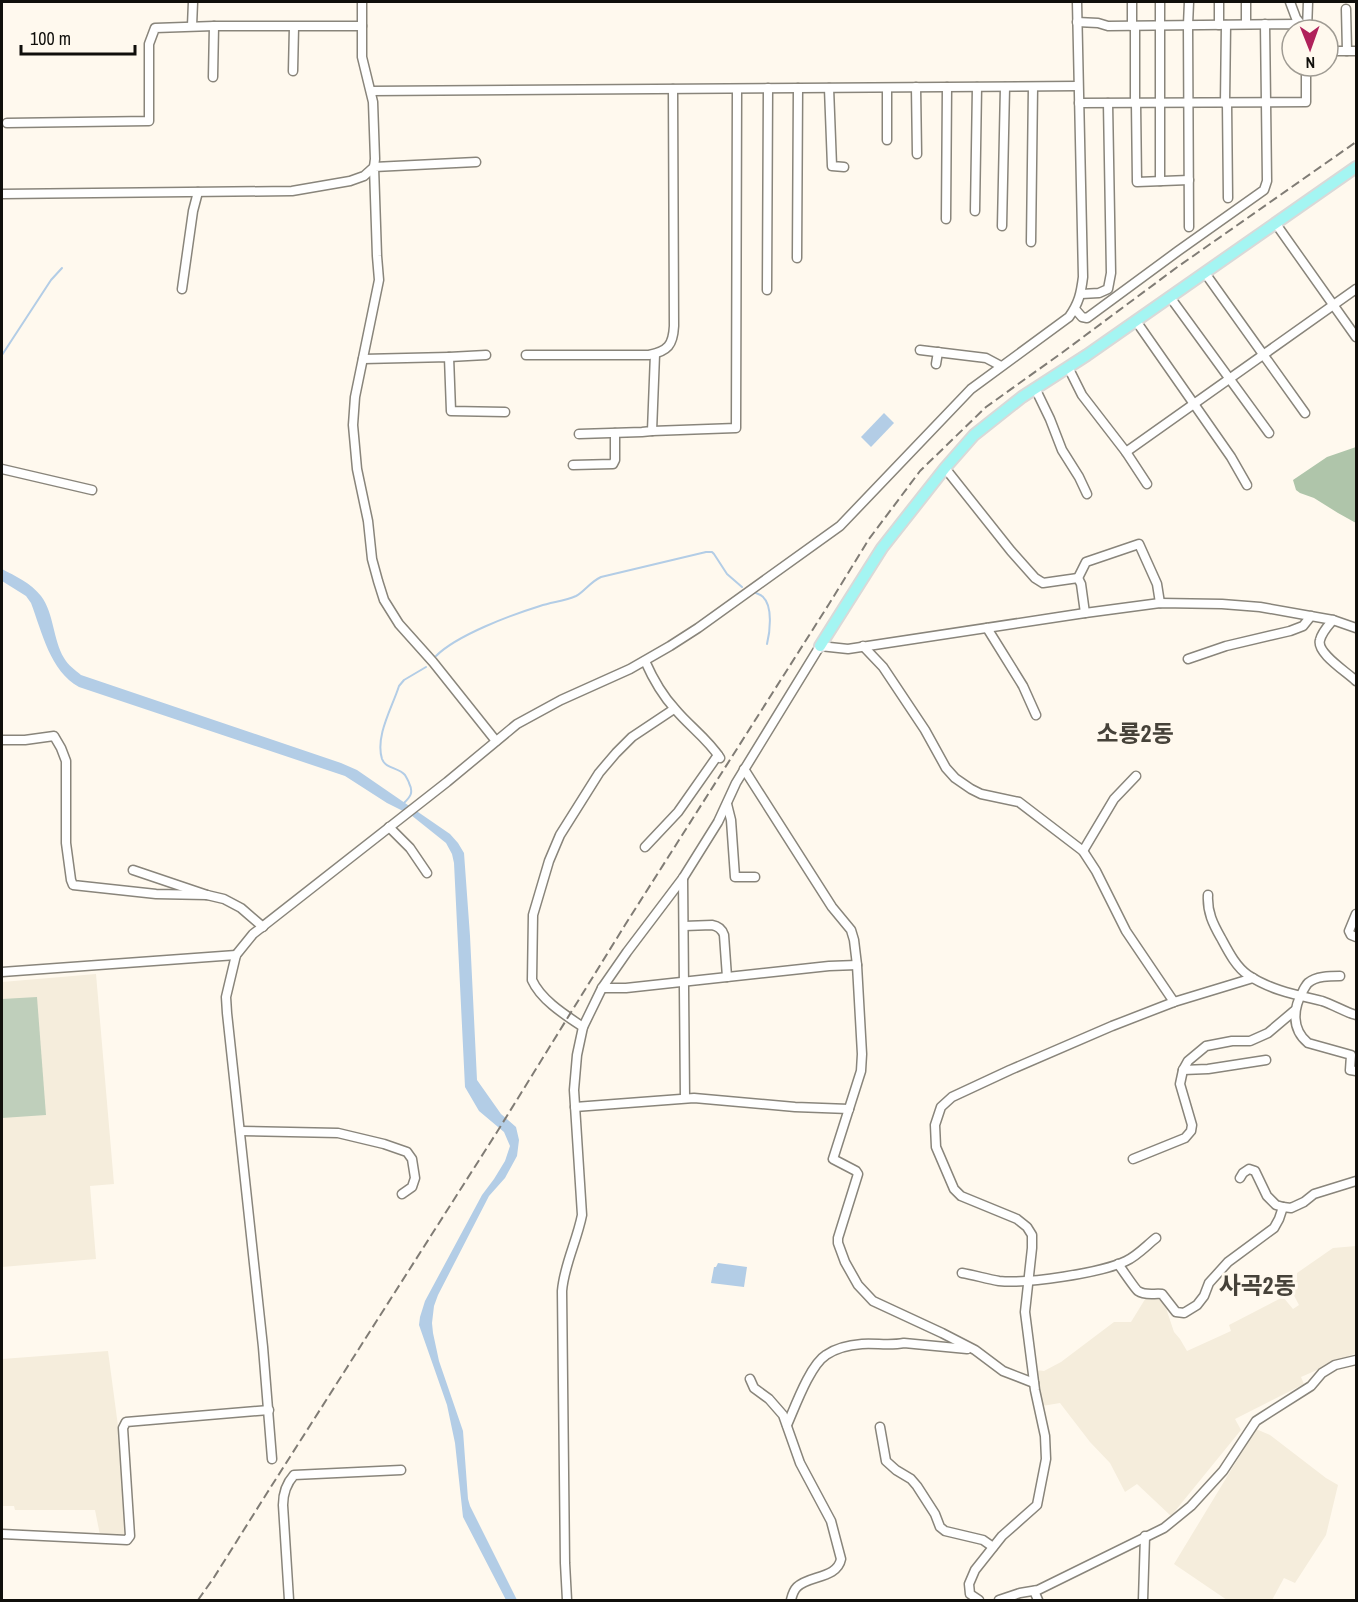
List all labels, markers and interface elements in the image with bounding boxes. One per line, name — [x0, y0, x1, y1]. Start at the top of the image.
scale bar — [21, 18, 135, 56]
north arrow — [1280, 18, 1340, 78]
text: 100 m — [30, 26, 71, 51]
text: N — [1305, 52, 1315, 74]
district label: 소룡2동 — [1096, 717, 1174, 749]
district label: 사곡2동 — [1218, 1269, 1296, 1301]

